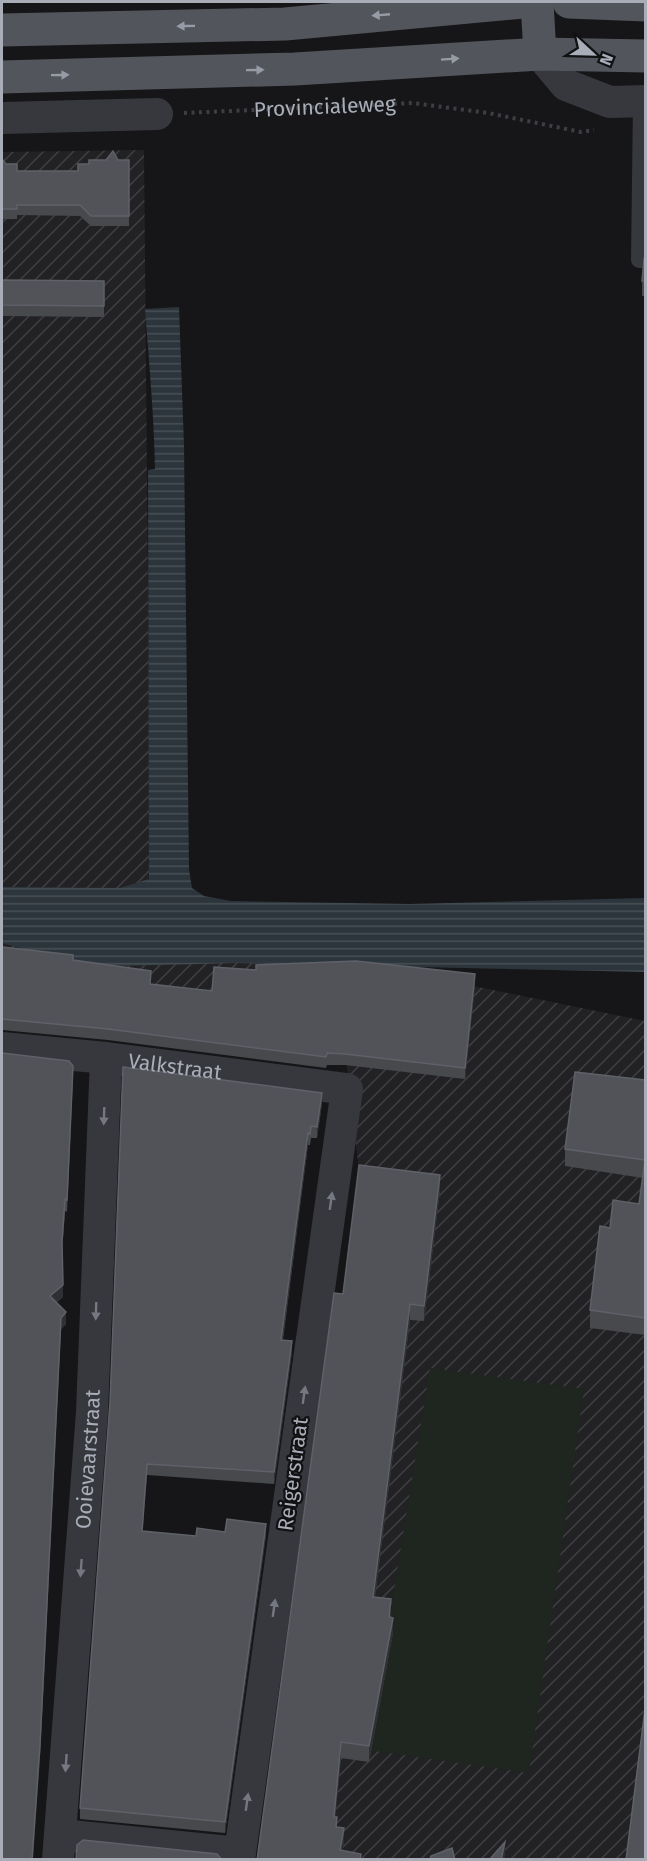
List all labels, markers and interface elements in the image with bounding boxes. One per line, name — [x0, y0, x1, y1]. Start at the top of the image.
one-way arrow — [371, 10, 390, 20]
one-way arrow — [177, 22, 196, 31]
north arrow — [563, 24, 623, 84]
text: N — [596, 51, 617, 68]
one-way arrow — [440, 55, 459, 64]
one-way arrow — [245, 65, 264, 75]
one-way arrow — [50, 71, 69, 80]
street label: Provincialeweg — [253, 91, 397, 123]
street label: Valkstraat — [127, 1048, 224, 1086]
one-way arrow — [99, 1107, 108, 1126]
one-way arrow — [326, 1192, 335, 1211]
one-way arrow — [92, 1301, 101, 1320]
one-way arrow — [299, 1385, 308, 1404]
street label: Ooievaarstraat — [70, 1388, 106, 1530]
street label: Reigerstraat — [272, 1415, 314, 1533]
one-way arrow — [76, 1559, 85, 1578]
one-way arrow — [269, 1599, 278, 1618]
one-way arrow — [61, 1753, 71, 1772]
one-way arrow — [242, 1792, 251, 1811]

